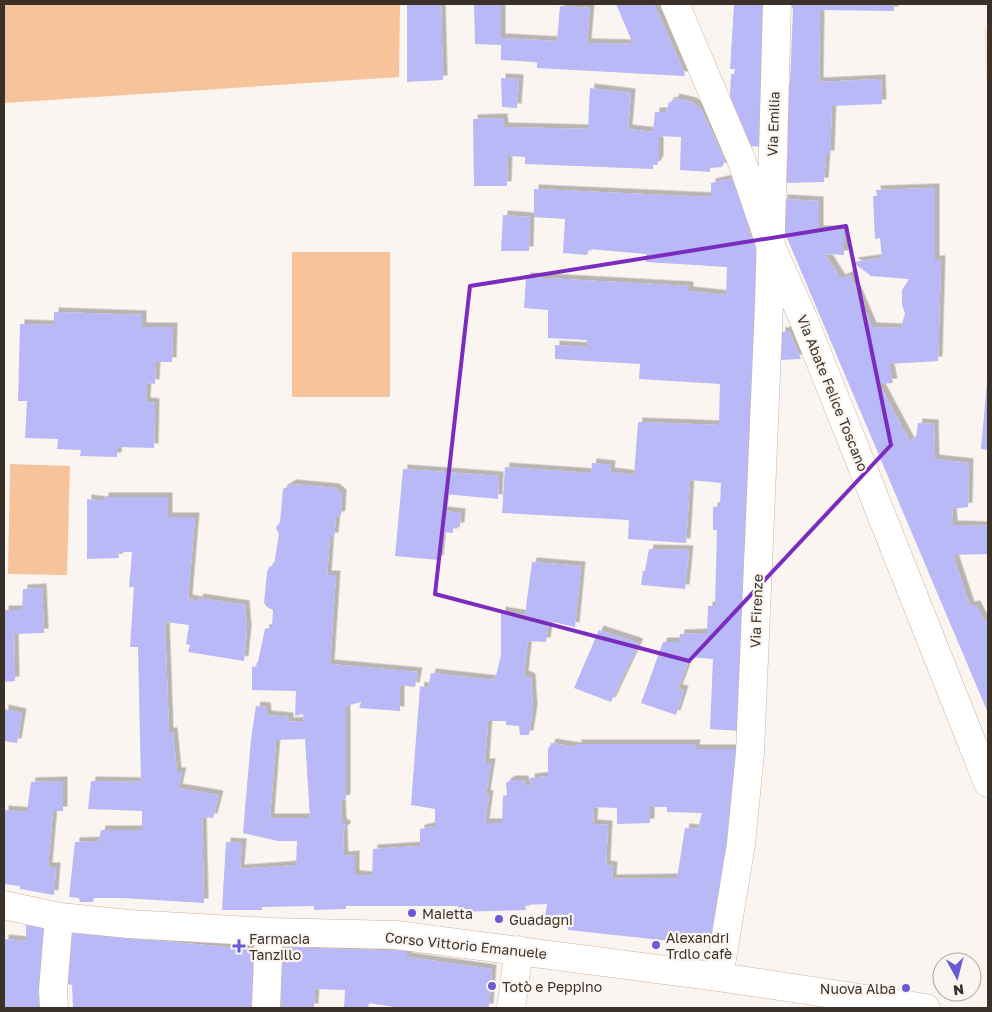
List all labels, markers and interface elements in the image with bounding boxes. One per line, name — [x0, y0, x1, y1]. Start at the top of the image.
street label: Via Emilia — [763, 91, 783, 157]
street label: Via Abate Felice Toscano — [794, 312, 872, 474]
street label: Via Firenze — [746, 574, 766, 648]
place label: Maietta — [422, 905, 473, 922]
marker: Maietta — [406, 907, 418, 919]
place label: Guadagni — [509, 911, 573, 928]
marker: Guadagni — [493, 913, 505, 925]
street label: Corso Vittorio Emanuele — [384, 928, 548, 962]
place label: Alexandri Trdlo cafè — [666, 929, 732, 962]
place label: Farmacia Tanzillo — [249, 930, 310, 963]
marker: Alexandri Trdlo cafè — [650, 939, 662, 951]
marker: Farmacia Tanzillo — [233, 940, 245, 952]
north arrow — [932, 952, 982, 1002]
place label: Totò e Peppino — [502, 978, 602, 995]
marker: Totò e Peppino — [486, 980, 498, 992]
place label: Nuova Alba — [820, 980, 896, 997]
text: N — [952, 981, 965, 999]
marker: Nuova Alba — [900, 982, 912, 994]

